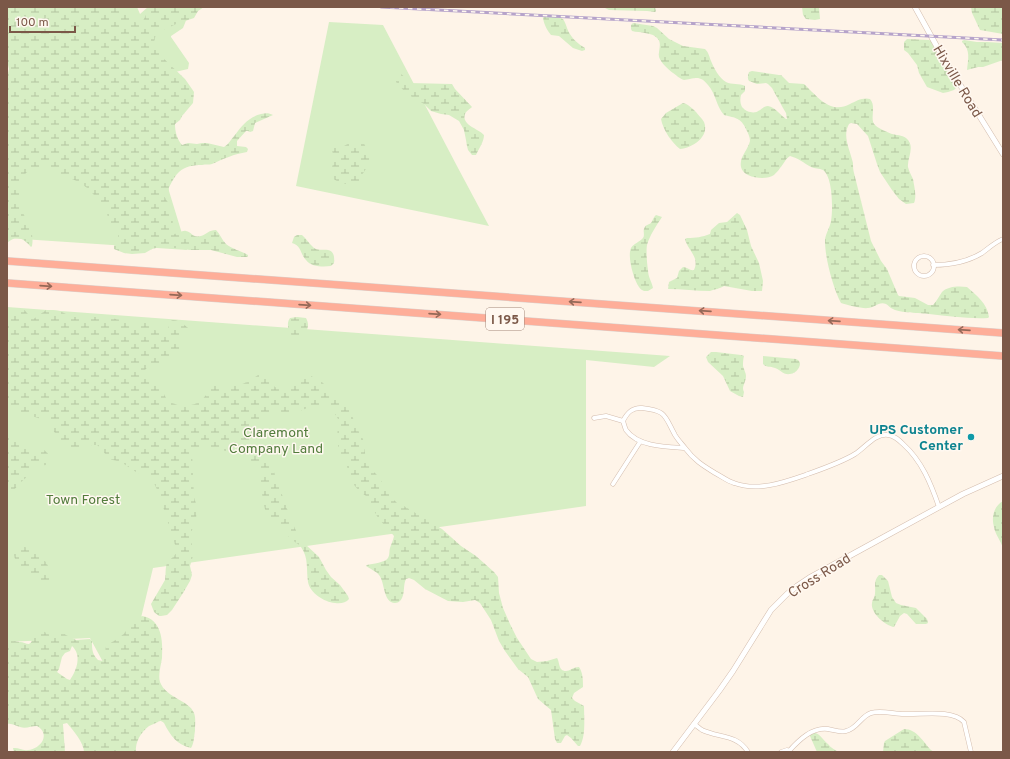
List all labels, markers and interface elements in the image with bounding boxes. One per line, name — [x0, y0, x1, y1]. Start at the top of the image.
scale bar — [10, 8, 75, 34]
text: 100 m — [16, 15, 49, 31]
street label: Hixville Road — [928, 42, 985, 121]
one-way arrow — [39, 282, 52, 289]
one-way arrow — [169, 292, 182, 299]
one-way arrow — [569, 299, 582, 306]
one-way arrow — [298, 301, 311, 308]
road number: I 195 — [486, 308, 524, 330]
one-way arrow — [699, 308, 712, 315]
one-way arrow — [428, 311, 441, 318]
one-way arrow — [828, 317, 841, 324]
one-way arrow — [958, 327, 971, 334]
place label: UPS Customer Center — [869, 422, 963, 455]
park label: Claremont Company Land — [229, 425, 323, 458]
marker: UPS Customer Center — [966, 432, 976, 442]
park label: Town Forest — [46, 492, 120, 509]
street label: Cross Road — [785, 550, 854, 602]

